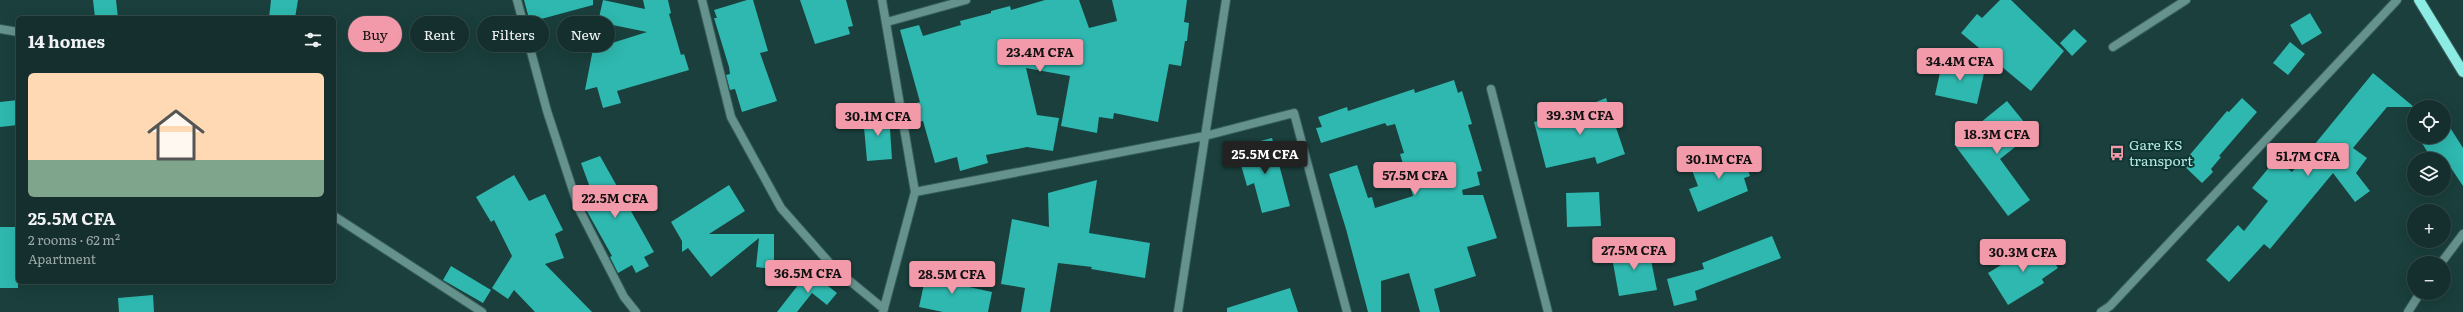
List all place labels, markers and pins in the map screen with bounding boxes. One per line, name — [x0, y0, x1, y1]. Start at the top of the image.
pin: 23.4M CFA — [994, 39, 1086, 73]
pin: 34.4M CFA — [1914, 48, 2006, 82]
pin: 39.3M CFA — [1534, 102, 1626, 136]
pin: 30.1M CFA — [832, 103, 924, 137]
pin: 18.3M CFA — [1951, 121, 2043, 155]
place label: Gare KS transport — [2129, 134, 2193, 170]
pin: 25.5M CFA — [1219, 141, 1311, 175]
pin: 51.7M CFA — [2262, 143, 2354, 177]
bus stop icon: Gare KS transport — [2108, 144, 2126, 162]
pin: 30.1M CFA — [1673, 146, 1765, 180]
pin: 57.5M CFA — [1369, 162, 1461, 196]
pin: 22.5M CFA — [569, 185, 661, 219]
pin: 27.5M CFA — [1588, 237, 1680, 271]
pin: 30.3M CFA — [1977, 239, 2069, 273]
pin: 36.5M CFA — [762, 260, 854, 294]
pin: 28.5M CFA — [906, 261, 998, 295]

